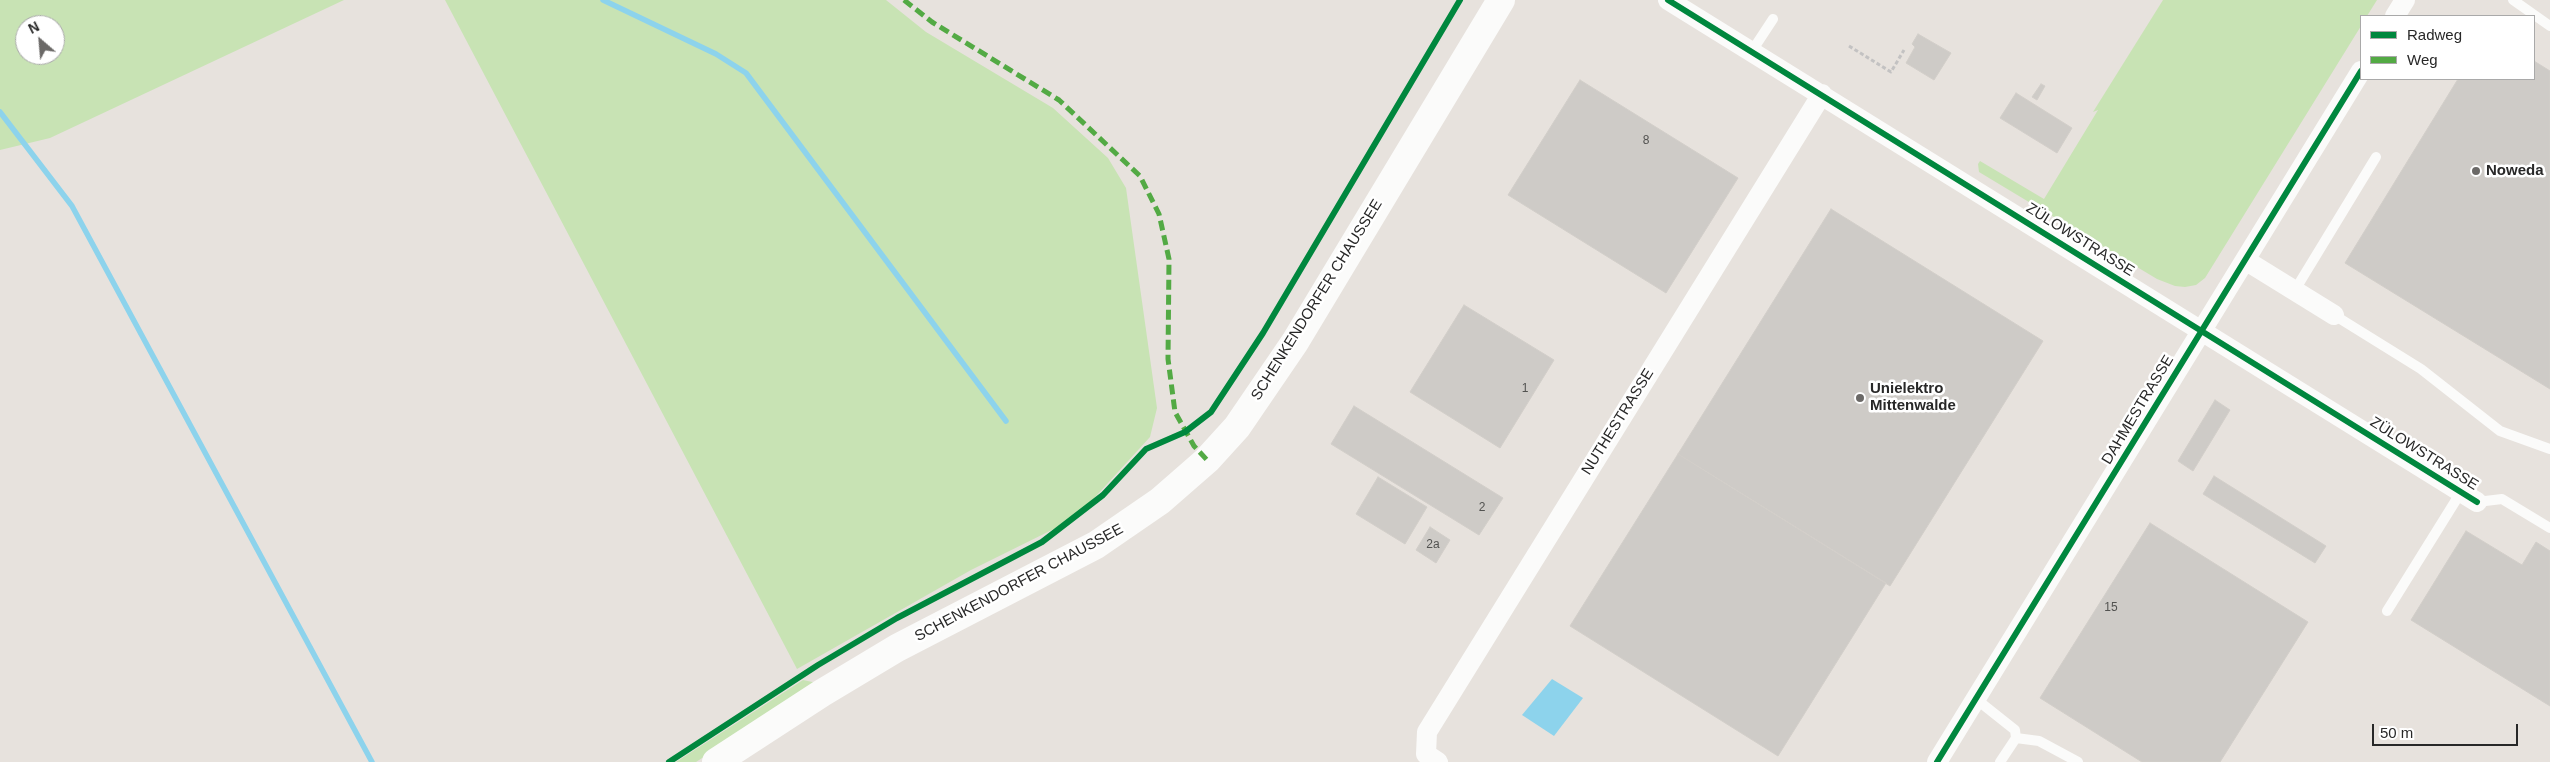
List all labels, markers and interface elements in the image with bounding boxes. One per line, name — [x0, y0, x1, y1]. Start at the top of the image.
north arrow — [15, 15, 65, 65]
legend — [2360, 15, 2535, 80]
text: N — [26, 18, 42, 37]
text: Radweg — [2407, 26, 2462, 43]
text: Weg — [2407, 51, 2438, 68]
house number: 8 — [1643, 134, 1649, 148]
place label: Noweda — [2486, 162, 2544, 180]
marker: Noweda — [2470, 165, 2482, 177]
street label: SCHENKENDORFER CHAUSSEE — [1248, 196, 1386, 404]
street label: ZÜLOWSTRASSE — [2023, 199, 2137, 281]
street label: DAHMESTRASSE — [2098, 352, 2178, 468]
street label: NUTHESTRASSE — [1578, 366, 1658, 478]
place label: Unielektro Mittenwalde — [1870, 380, 1956, 415]
house number: 1 — [1522, 382, 1528, 396]
marker: Unielektro Mittenwalde — [1854, 392, 1866, 404]
street label: ZÜLOWSTRASSE — [2367, 413, 2481, 495]
house number: 2 — [1479, 501, 1485, 515]
street label: SCHENKENDORFER CHAUSSEE — [912, 520, 1126, 646]
house number: 2a — [1426, 538, 1440, 552]
house number: 15 — [2104, 601, 2118, 615]
scale bar — [2375, 714, 2521, 746]
text: 50 m — [2380, 724, 2413, 741]

